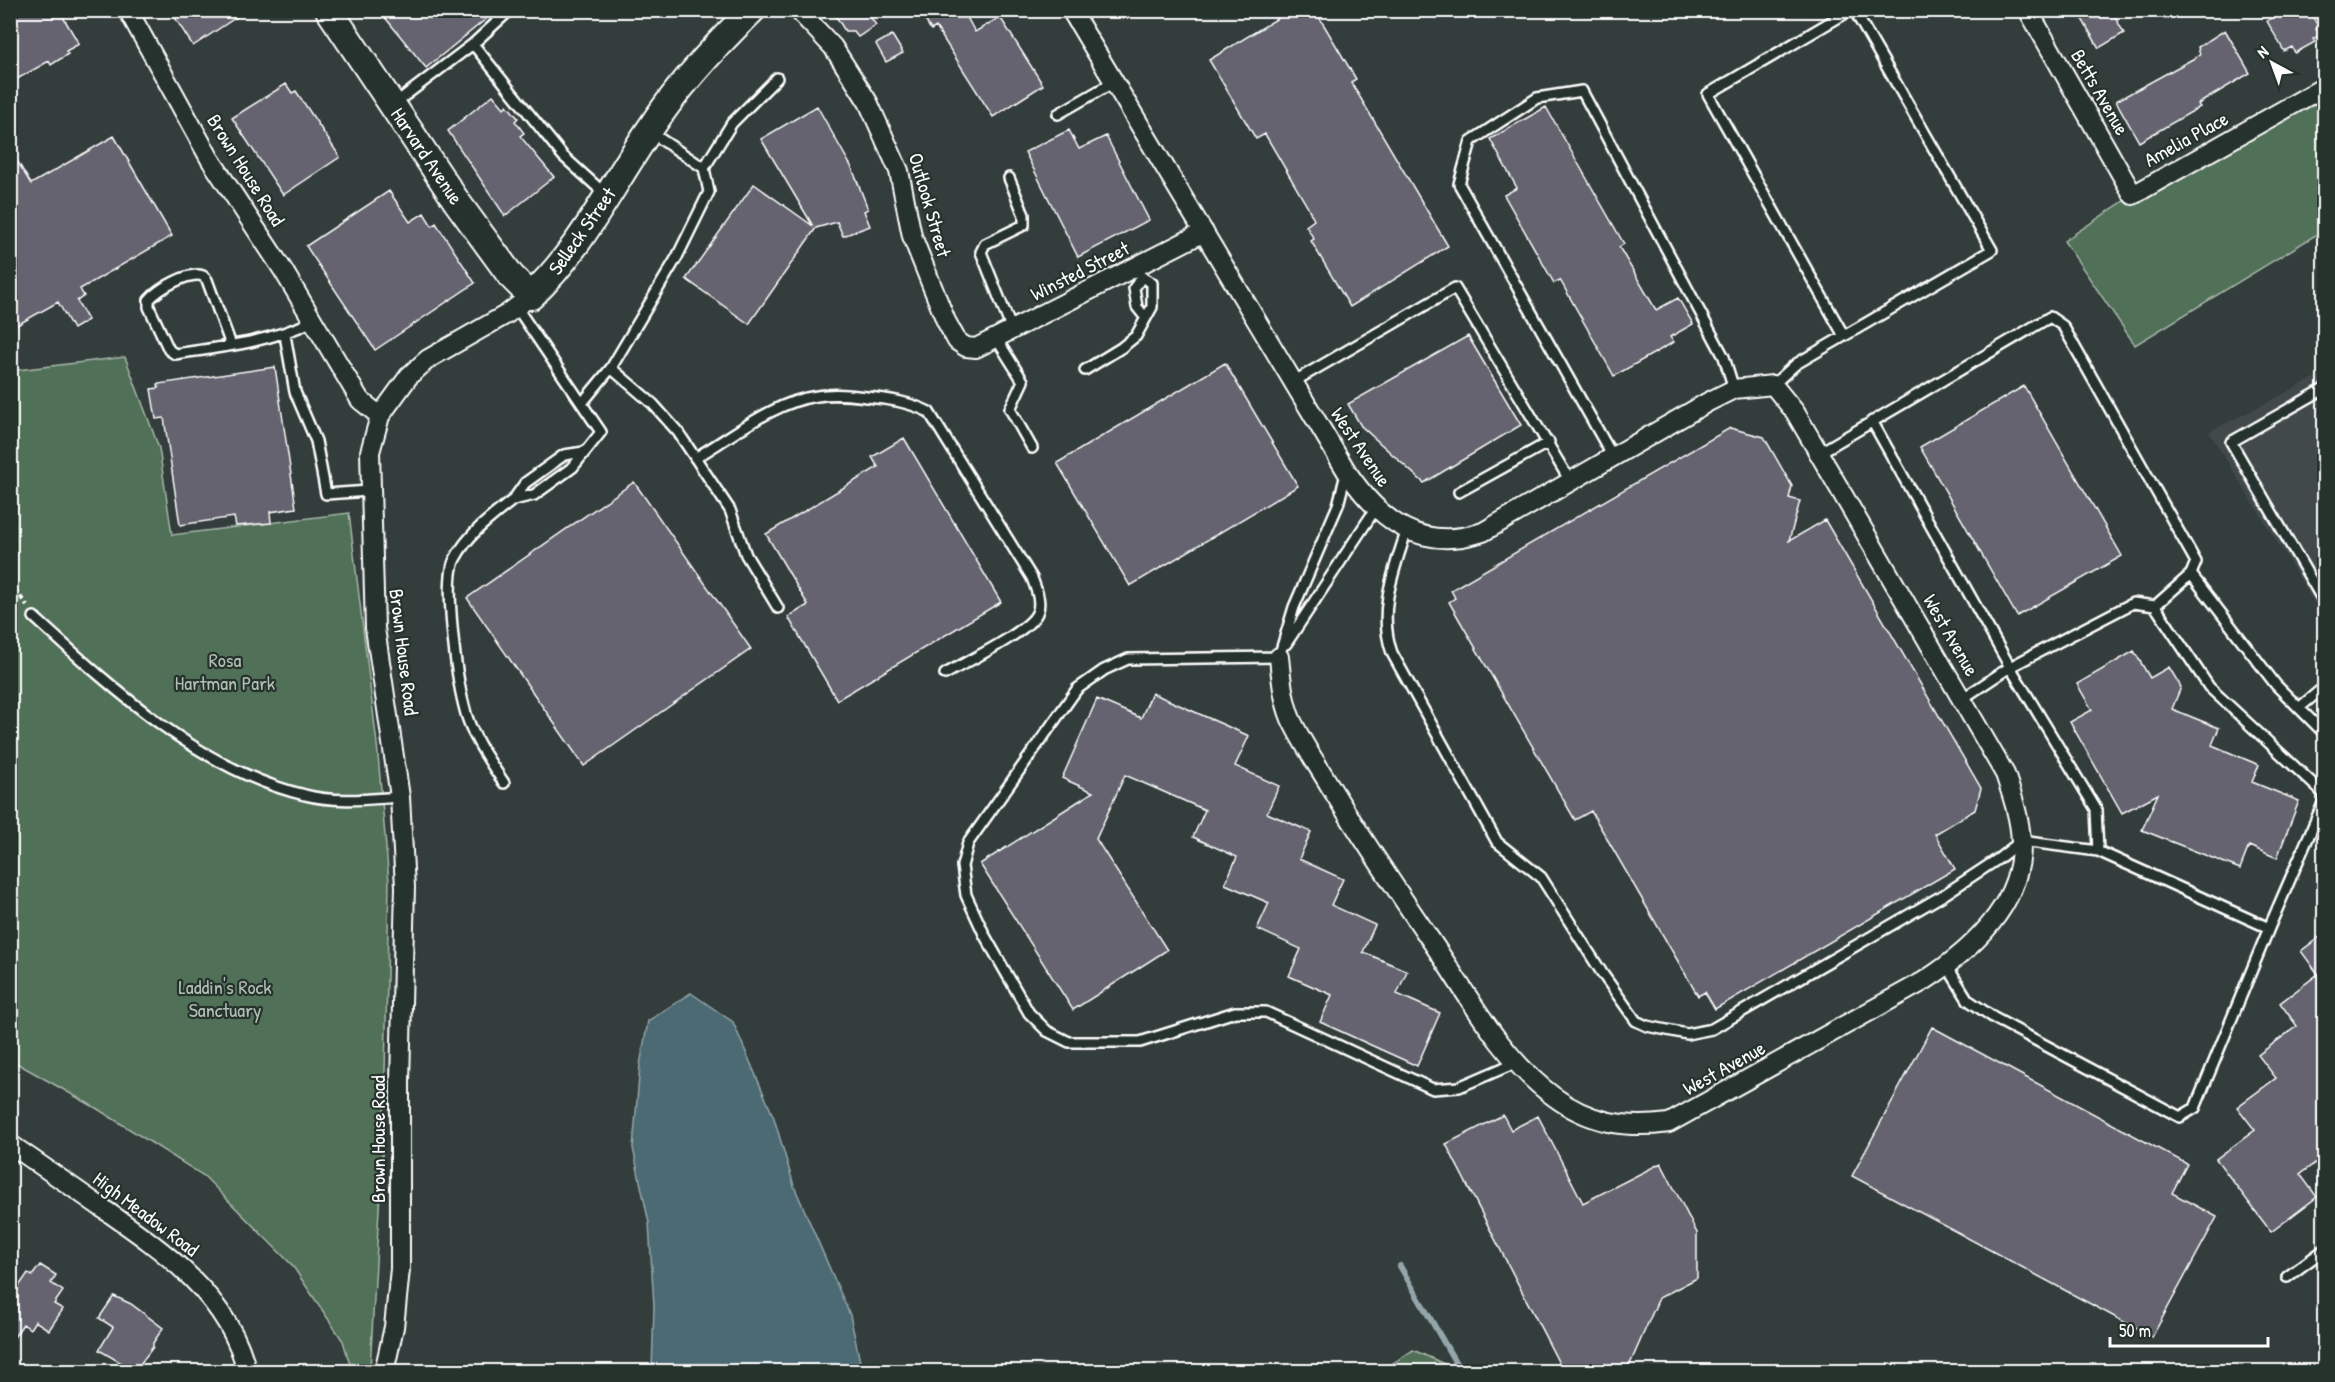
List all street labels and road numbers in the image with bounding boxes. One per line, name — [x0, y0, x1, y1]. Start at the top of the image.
street label: Betts Avenue — [2065, 44, 2136, 140]
street label: Harvard Avenue — [385, 102, 470, 210]
street label: Amelia Place — [2139, 104, 2233, 173]
street label: Brown House Road — [201, 109, 292, 231]
street label: Outlook Street — [903, 150, 958, 261]
street label: Selleck Street — [542, 181, 622, 280]
street label: Winsted Street — [1026, 234, 1135, 307]
street label: West Avenue — [1325, 402, 1398, 492]
street label: Brown House Road — [383, 587, 426, 717]
street label: West Avenue — [1917, 589, 1986, 681]
street label: West Avenue — [1678, 1034, 1770, 1101]
street label: Brown House Road — [364, 1075, 391, 1203]
street label: High Meadow Road — [88, 1165, 205, 1262]

